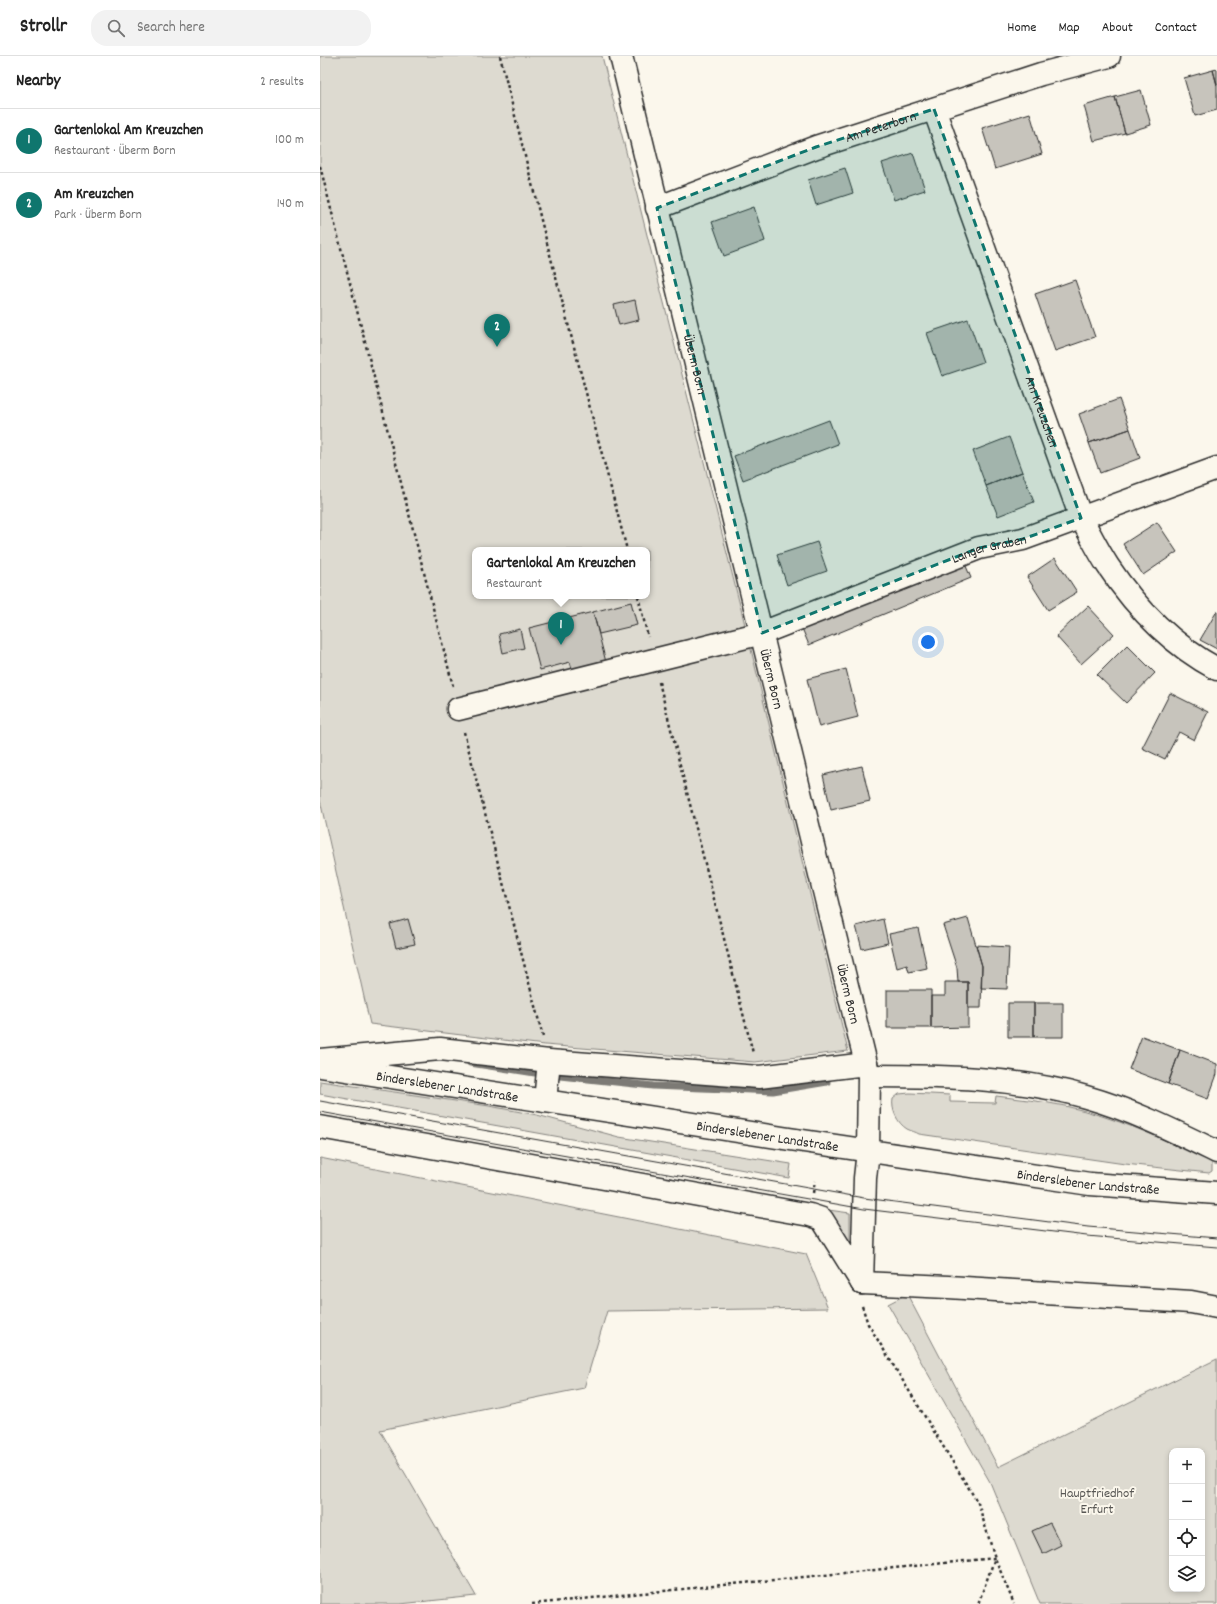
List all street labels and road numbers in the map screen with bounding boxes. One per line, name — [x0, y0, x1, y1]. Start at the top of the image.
street label: Am Peterborn — [843, 107, 919, 149]
street label: Überm Born — [677, 332, 711, 397]
street label: Am Kreuzchen — [1019, 373, 1063, 450]
street label: Langer Graben — [949, 531, 1029, 570]
street label: Überm Born — [754, 647, 787, 711]
street label: Überm Born — [830, 962, 864, 1026]
street label: Binderslebener Landstraße — [375, 1067, 520, 1109]
street label: Binderslebener Landstraße — [695, 1117, 840, 1158]
street label: Binderslebener Landstraße — [1015, 1165, 1160, 1201]

